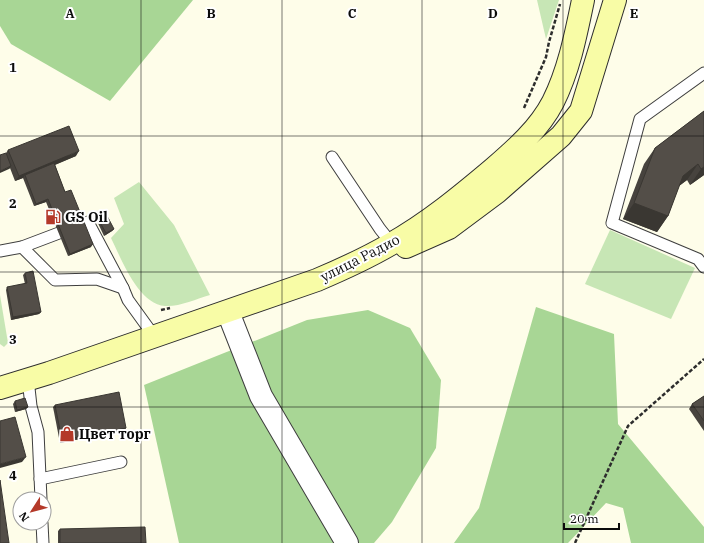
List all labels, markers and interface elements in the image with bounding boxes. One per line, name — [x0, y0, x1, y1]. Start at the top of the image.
text: A — [65, 5, 75, 22]
text: B — [206, 5, 216, 22]
text: C — [348, 5, 357, 22]
text: D — [488, 5, 498, 22]
text: E — [630, 5, 638, 22]
text: 1 — [9, 59, 17, 76]
text: 2 — [9, 195, 17, 212]
fuel station icon: GS Oil — [44, 208, 62, 226]
place label: GS Oil — [65, 208, 108, 226]
street label: улица Радио — [317, 230, 403, 286]
text: 3 — [9, 331, 17, 348]
shop icon: Цвет торг — [58, 425, 76, 443]
place label: Цвет торг — [79, 425, 151, 443]
text: 4 — [9, 467, 17, 484]
north arrow — [12, 491, 52, 531]
scale bar — [564, 505, 619, 531]
text: N — [16, 509, 32, 525]
text: 20 m — [570, 511, 599, 526]

